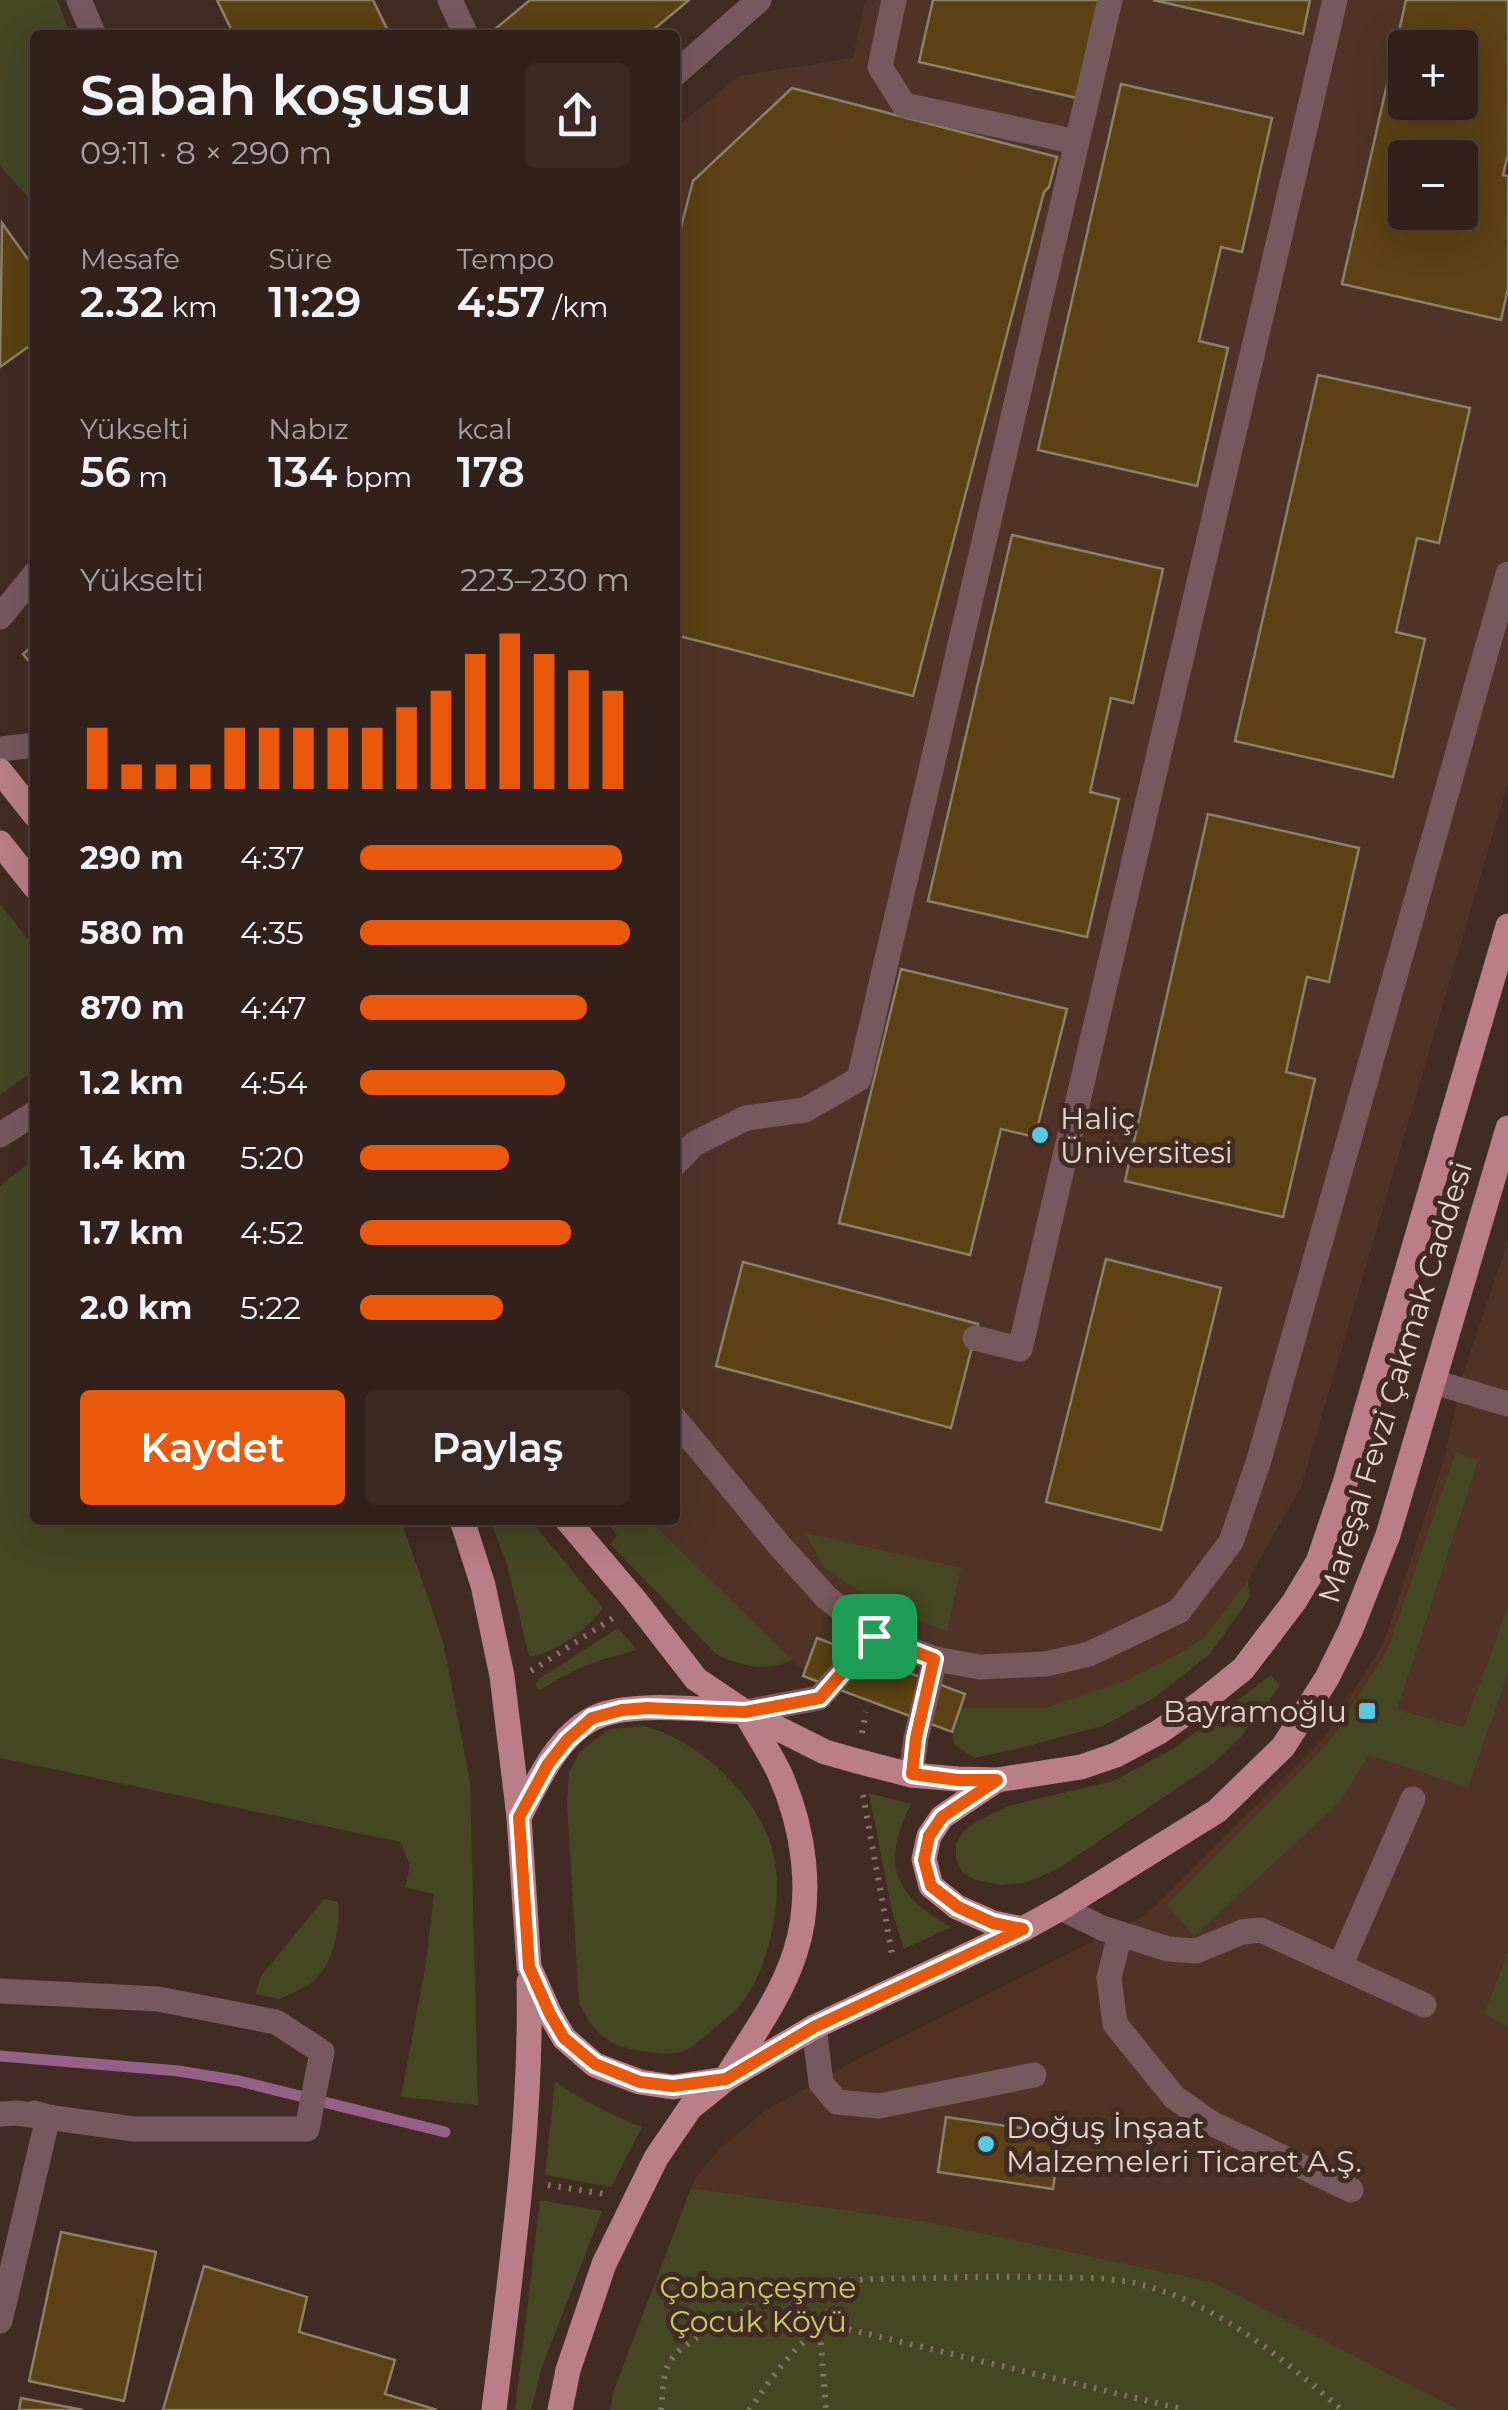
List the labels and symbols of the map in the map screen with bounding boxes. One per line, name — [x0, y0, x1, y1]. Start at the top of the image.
place label: Haliç Üniversitesi — [1060, 1100, 1233, 1171]
marker: Haliç Üniversitesi — [1029, 1124, 1051, 1146]
street label: Mareşal Fevzi Çakmak Caddesi — [1310, 1157, 1480, 1607]
pin — [832, 1594, 917, 1679]
place label: Bayramoğlu — [1163, 1693, 1347, 1730]
marker: Bayramoğlu — [1356, 1700, 1378, 1722]
place label: Doğuş İnşaat Malzemeleri Ticaret A.Ş. — [1006, 2109, 1362, 2180]
marker: Doğuş İnşaat Malzemeleri Ticaret A.Ş. — [975, 2133, 997, 2155]
park label: Çobançeşme Çocuk Köyü — [660, 2269, 856, 2340]

